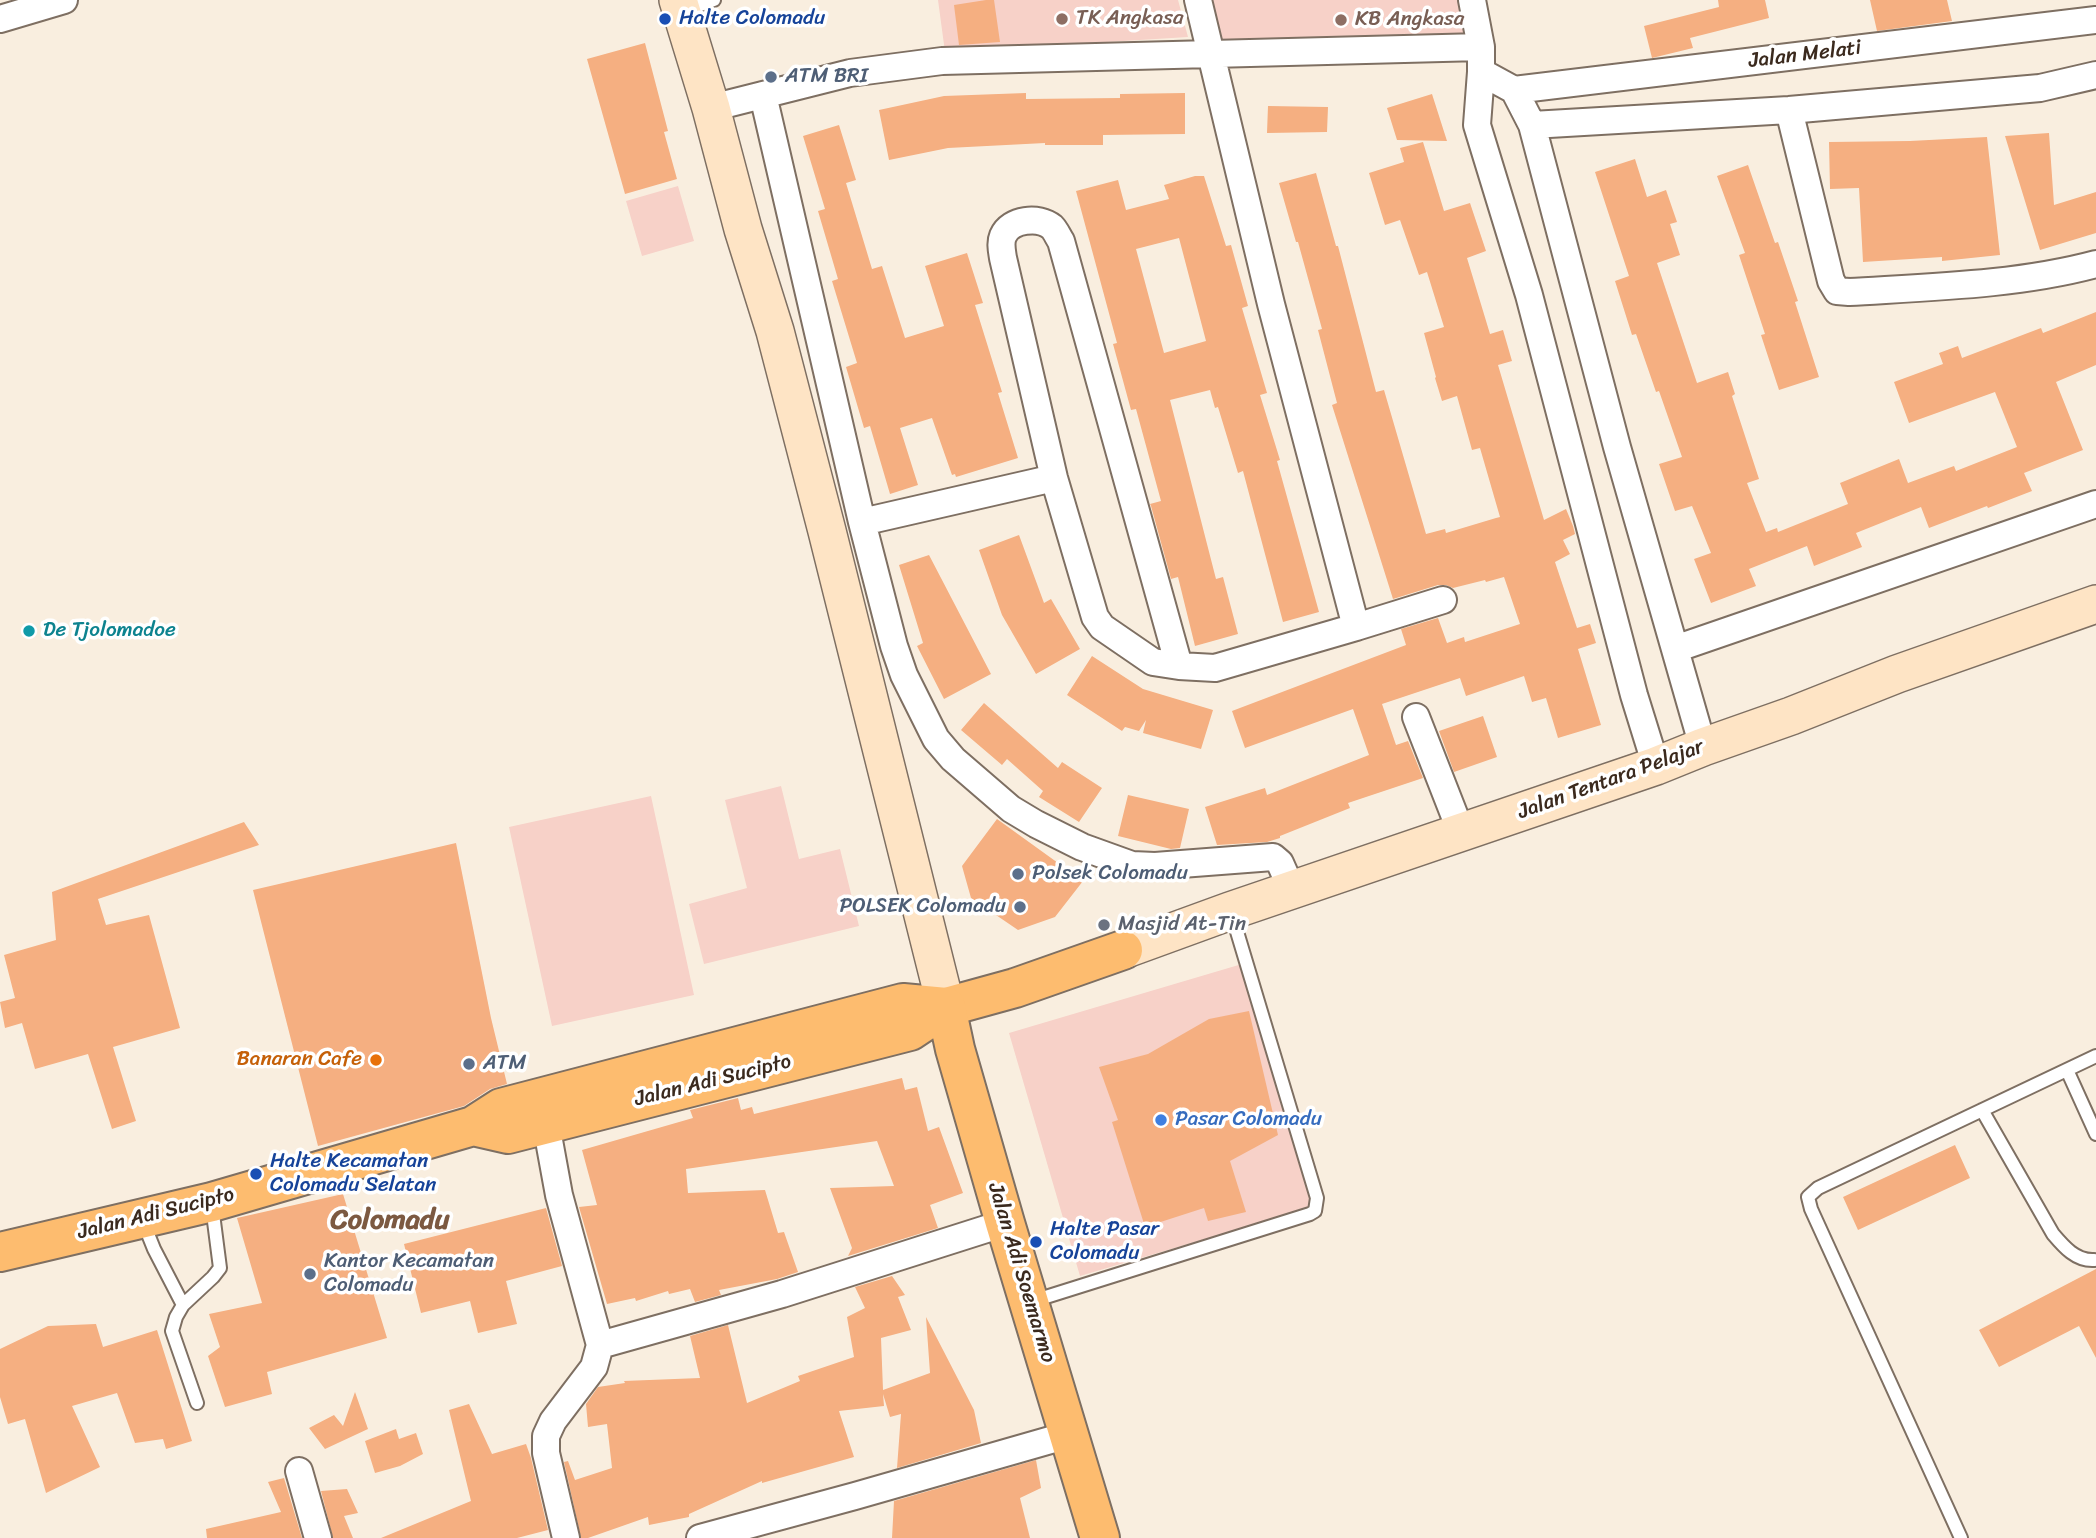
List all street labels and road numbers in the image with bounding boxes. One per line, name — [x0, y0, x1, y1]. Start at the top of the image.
street label: Jalan Melati — [1747, 36, 1863, 74]
street label: Jalan Tentara Pelajar — [1515, 735, 1707, 825]
street label: Jalan Adi Sucipto — [632, 1049, 794, 1113]
street label: Jalan Adi Soemarmo — [982, 1180, 1060, 1366]
street label: Jalan Adi Sucipto — [75, 1182, 237, 1246]

